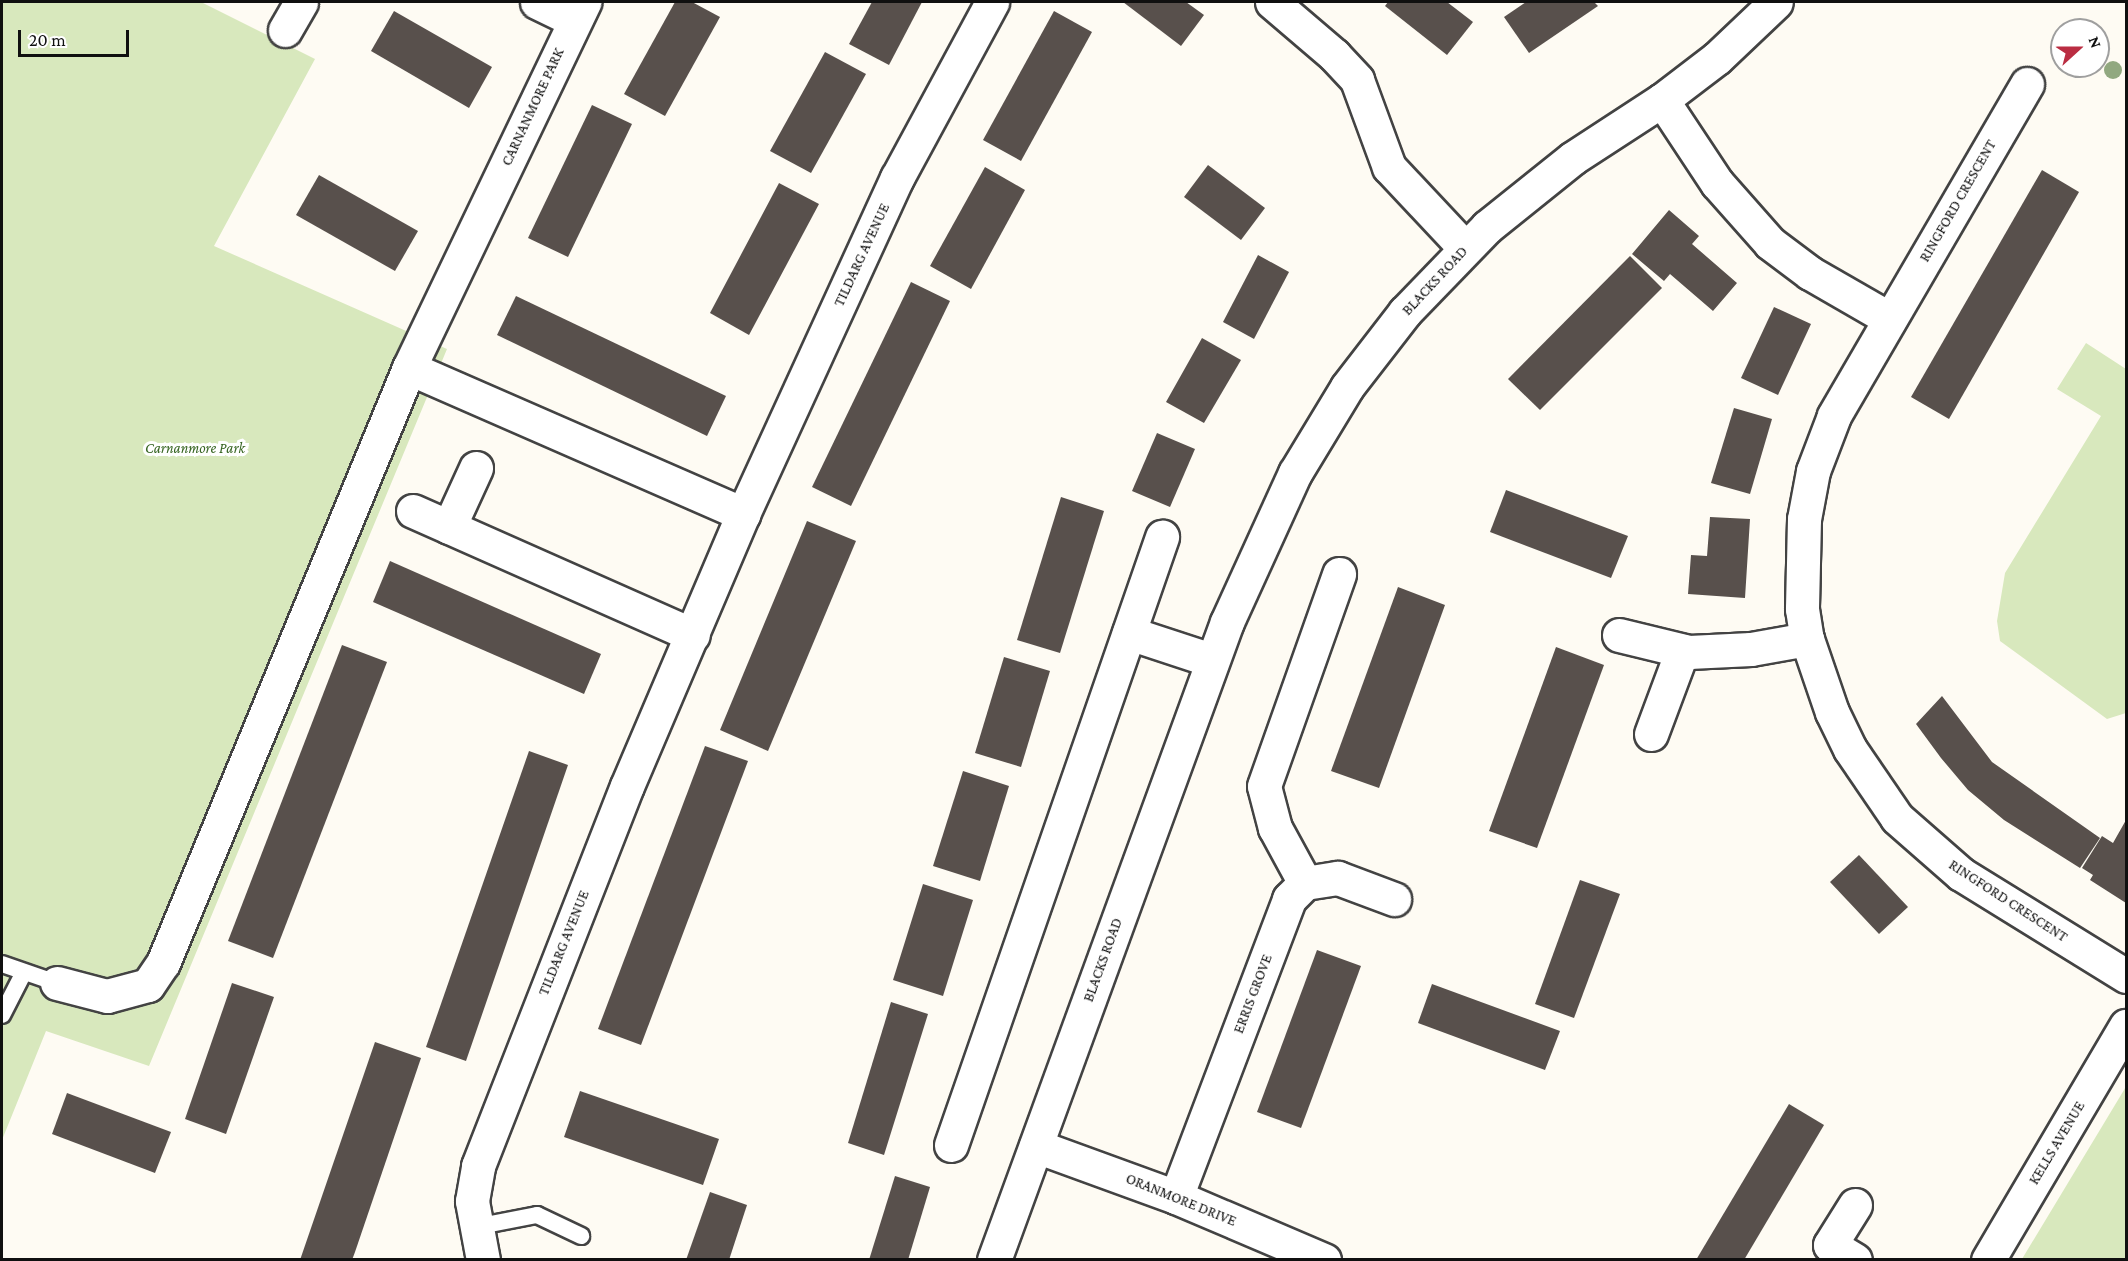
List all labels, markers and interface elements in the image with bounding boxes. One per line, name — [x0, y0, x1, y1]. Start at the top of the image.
scale bar — [21, 18, 132, 56]
north arrow — [2050, 18, 2110, 78]
text: 20 m — [29, 30, 66, 50]
text: N — [2086, 34, 2105, 50]
street label: CARNANMORE PARK — [498, 45, 568, 169]
street label: RINGFORD CRESCENT — [1916, 137, 2000, 265]
street label: TILDARG AVENUE — [830, 201, 894, 309]
street label: BLACKS ROAD — [1398, 243, 1472, 319]
park label: Carnanmore Park — [145, 440, 245, 458]
street label: RINGFORD CRESCENT — [1945, 856, 2071, 946]
street label: TILDARG AVENUE — [535, 888, 593, 998]
street label: BLACKS ROAD — [1079, 916, 1127, 1004]
street label: ERRIS GROVE — [1230, 952, 1276, 1036]
street label: KELLS AVENUE — [2025, 1098, 2089, 1188]
street label: ORANMORE DRIVE — [1123, 1170, 1239, 1230]

